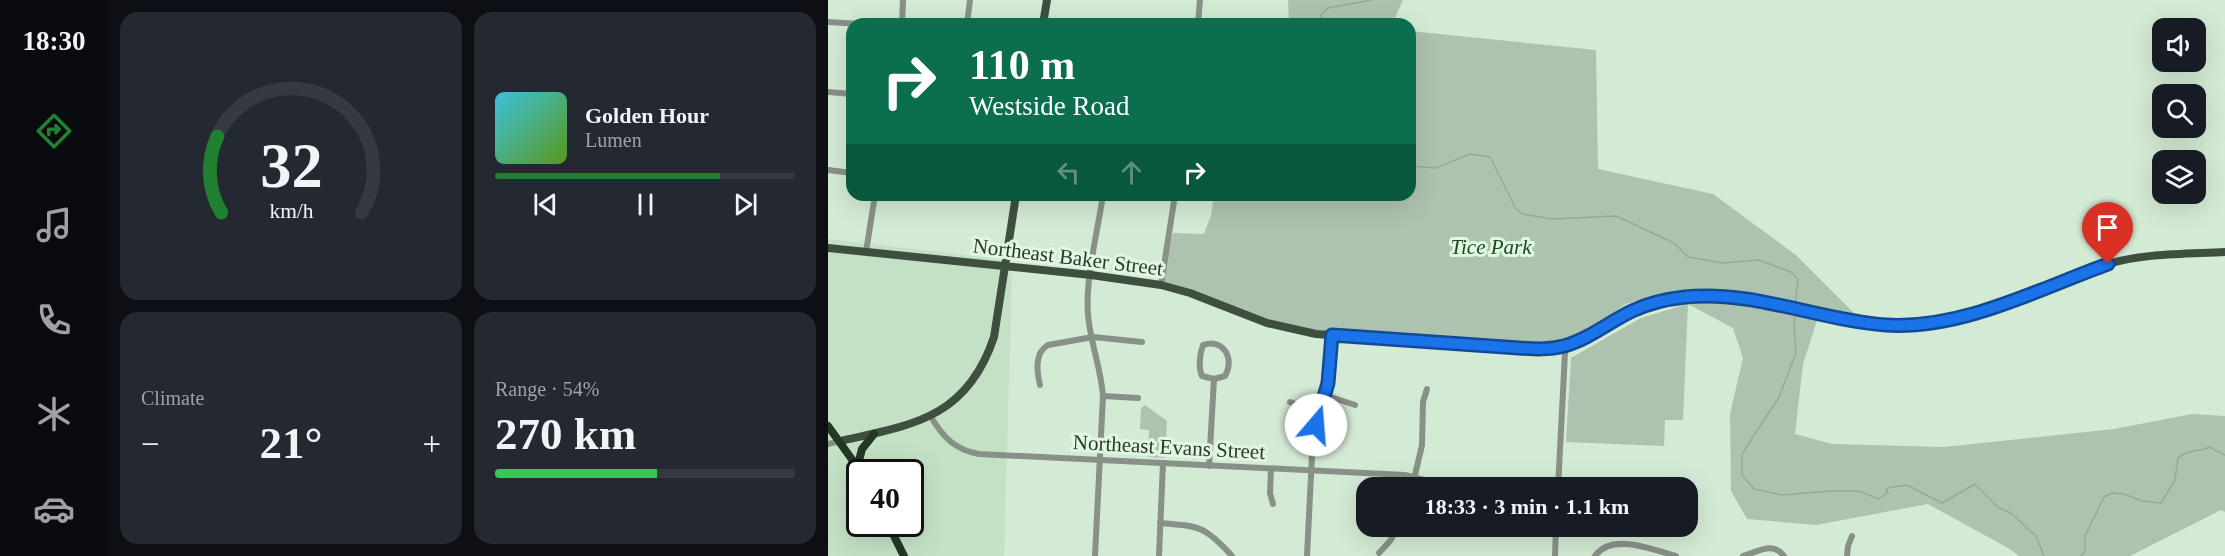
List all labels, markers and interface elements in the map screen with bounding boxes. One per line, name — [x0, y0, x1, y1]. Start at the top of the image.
map controls — [2152, 18, 2206, 204]
button: sound — [2152, 18, 2206, 72]
text: 18:30 — [23, 26, 86, 56]
icon: right — [870, 42, 948, 120]
text: 110 m — [969, 42, 1075, 88]
button: search — [2152, 84, 2206, 138]
text: Westside Road — [969, 91, 1130, 121]
text: Golden Hour — [585, 103, 709, 128]
icon: directions — [33, 110, 75, 152]
text: Lumen — [585, 129, 642, 151]
text: 32 — [260, 131, 322, 200]
button: layers — [2152, 150, 2206, 204]
icon: left — [1052, 156, 1085, 189]
icon: ahead — [1115, 156, 1148, 189]
icon: right — [1178, 156, 1211, 189]
icon: previous — [529, 188, 562, 221]
icon: pause — [629, 188, 662, 221]
icon: next — [729, 188, 762, 221]
text: km/h — [269, 200, 313, 224]
pin — [2082, 202, 2133, 264]
icon: music — [33, 204, 75, 246]
icon: arrive — [2091, 211, 2124, 244]
street label: Northeast Baker Street — [972, 233, 1165, 281]
park label: Tice Park — [1450, 235, 1532, 259]
icon: phone — [33, 299, 75, 341]
text: Range · 54% — [495, 378, 599, 400]
text: Climate — [141, 387, 204, 409]
icon: climate — [33, 393, 75, 435]
position arrow — [1284, 393, 1348, 457]
text: 270 km — [495, 409, 636, 459]
text: 21° — [260, 418, 323, 468]
text: − — [141, 426, 160, 462]
text: + — [422, 426, 441, 462]
street label: Northeast Evans Street — [1072, 430, 1266, 464]
speed limit sign: 40 — [846, 459, 924, 537]
icon: car — [33, 488, 75, 530]
text: 18:33 · 3 min · 1.1 km — [1425, 494, 1629, 519]

